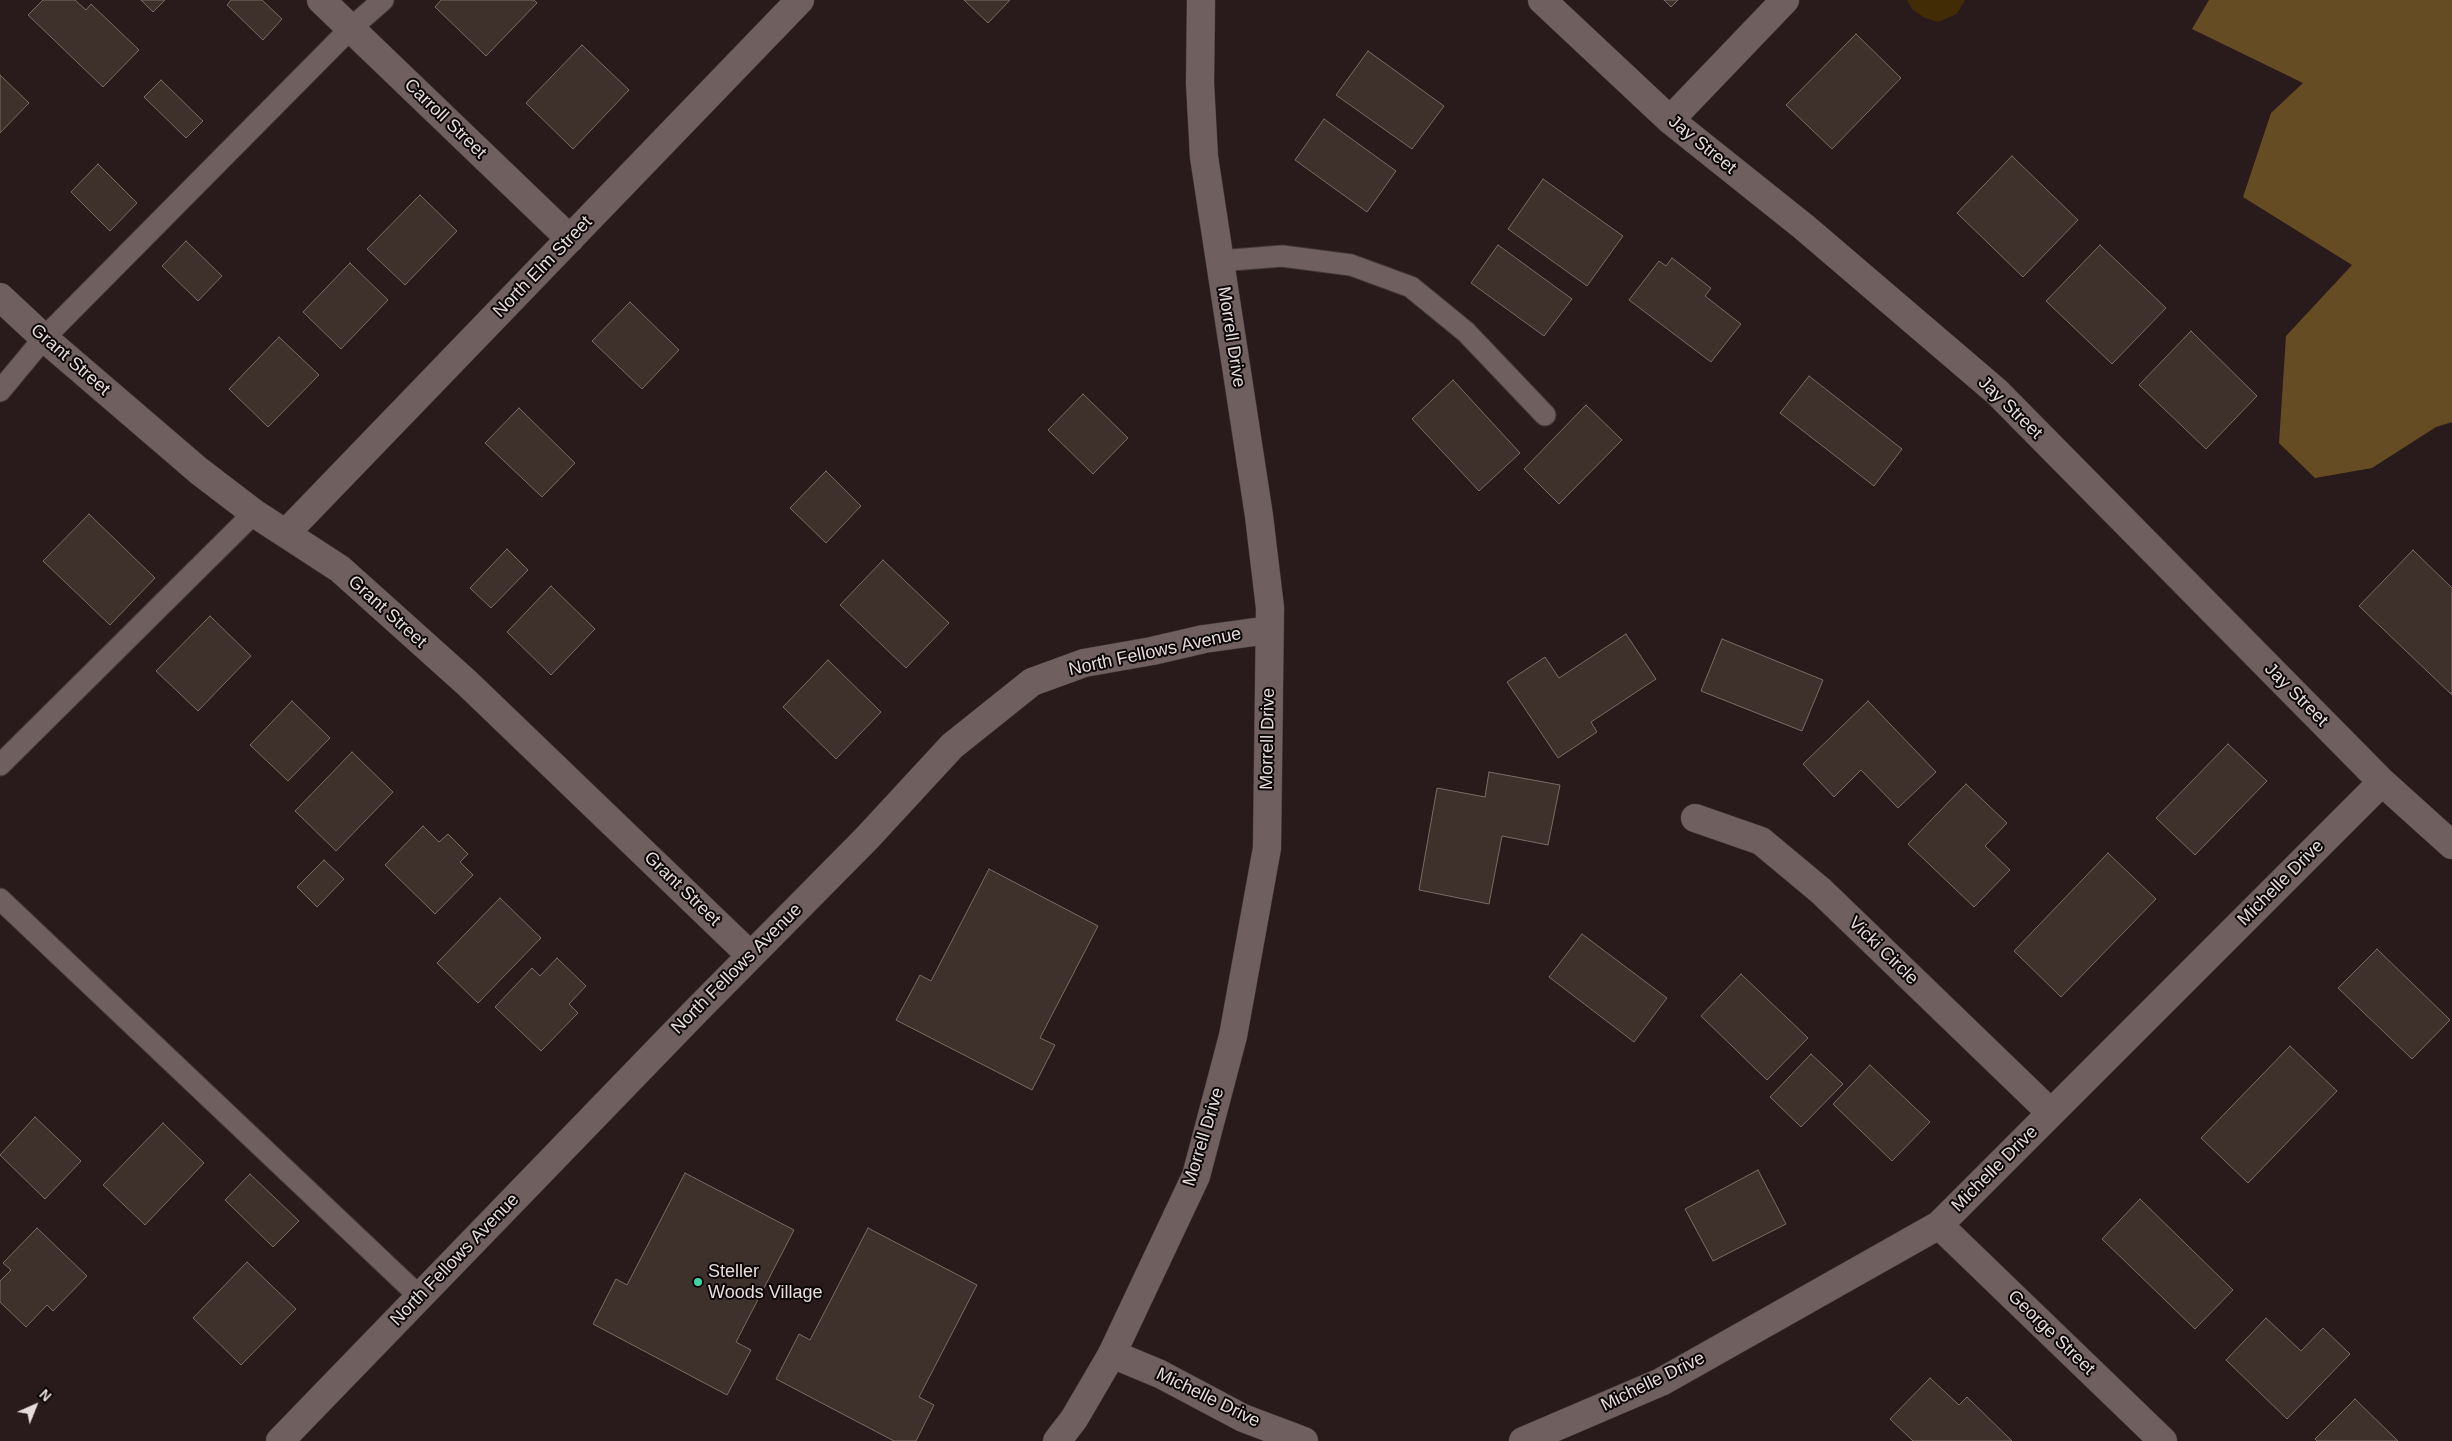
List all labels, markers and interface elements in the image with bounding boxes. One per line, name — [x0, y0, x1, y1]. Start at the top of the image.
street label: Carroll Street — [399, 74, 491, 164]
street label: Jay Street — [1664, 111, 1740, 179]
street label: North Elm Street — [489, 212, 597, 322]
street label: Morrell Drive — [1212, 285, 1250, 389]
street label: Grant Street — [26, 320, 114, 400]
street label: Jay Street — [1973, 372, 2047, 444]
street label: Grant Street — [343, 571, 431, 653]
street label: North Fellows Avenue — [1067, 623, 1243, 681]
street label: Jay Street — [2260, 659, 2332, 731]
street label: Morrell Drive — [1256, 688, 1280, 790]
street label: Michelle Drive — [2233, 835, 2329, 931]
street label: Grant Street — [639, 847, 725, 931]
street label: North Fellows Avenue — [667, 899, 807, 1039]
street label: Vicki Circle — [1844, 912, 1922, 990]
street label: Morrell Drive — [1179, 1085, 1229, 1189]
street label: Michelle Drive — [1947, 1121, 2043, 1217]
street label: North Fellows Avenue — [386, 1189, 524, 1331]
place label: Steller Woods Village — [708, 1261, 822, 1304]
marker: Steller Woods Village — [692, 1276, 704, 1288]
street label: George Street — [2003, 1286, 2099, 1380]
street label: Michelle Drive — [1597, 1348, 1709, 1416]
street label: Michelle Drive — [1152, 1364, 1264, 1432]
north arrow — [10, 1381, 60, 1431]
text: N — [36, 1386, 55, 1404]

